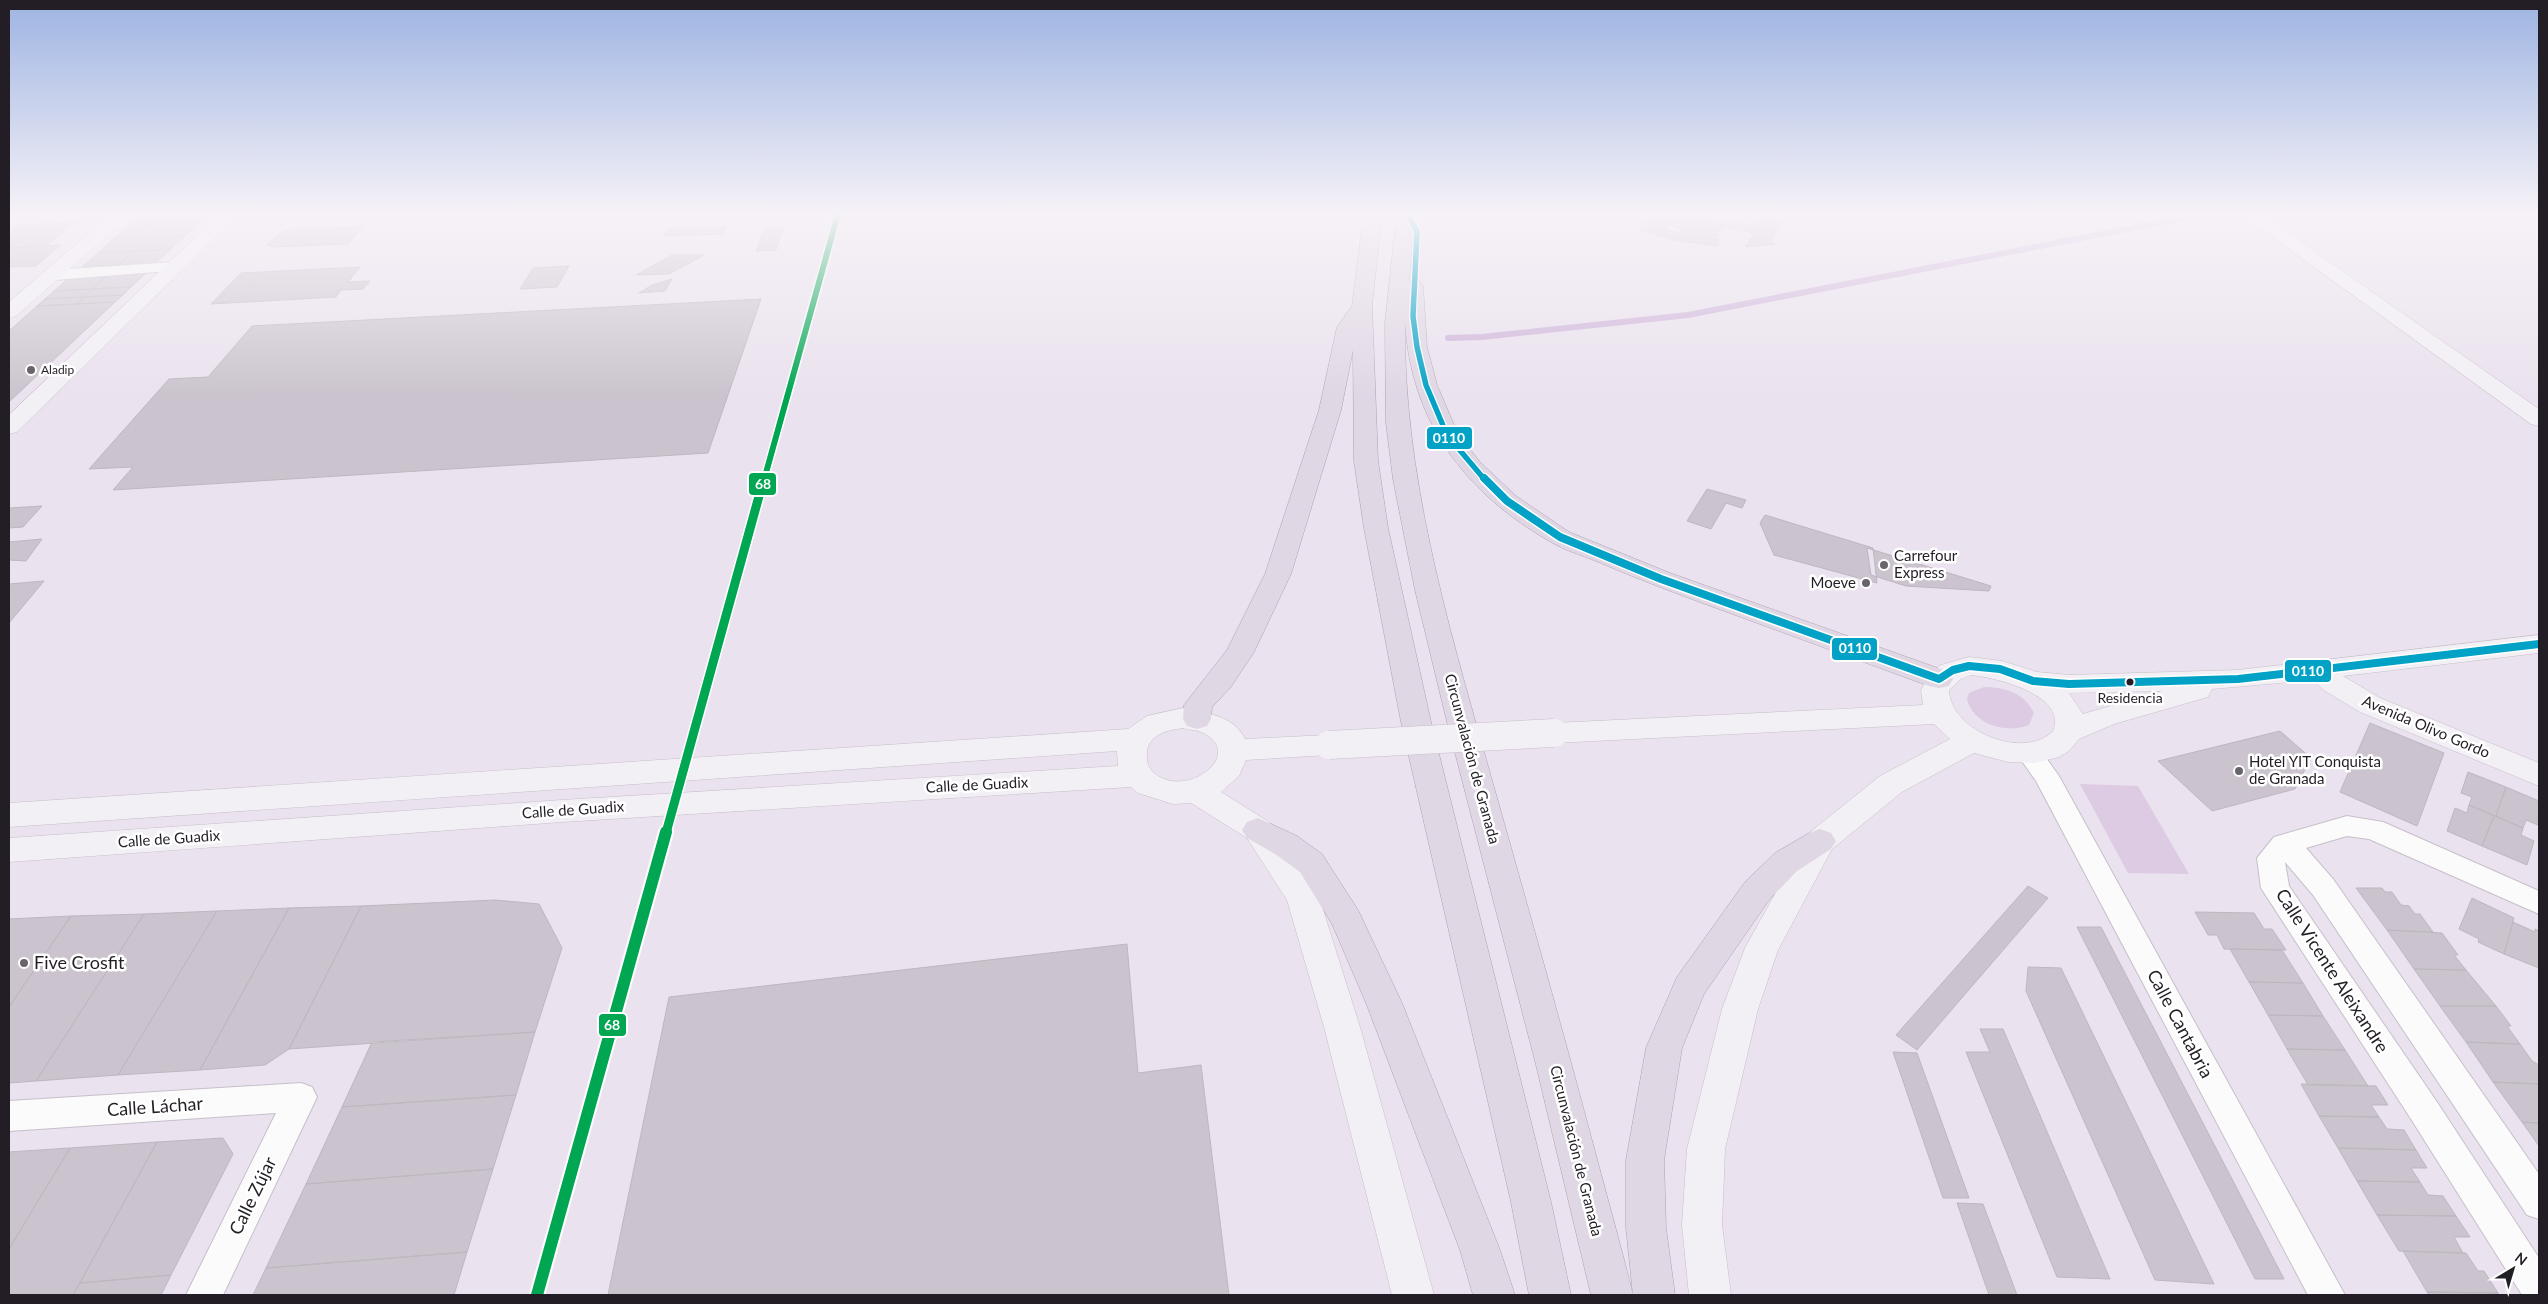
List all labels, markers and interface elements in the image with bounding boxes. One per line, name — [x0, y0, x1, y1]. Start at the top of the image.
place label: Aladip — [41, 362, 74, 377]
marker: Aladip — [25, 364, 37, 376]
line badge: 0110 — [1426, 426, 1473, 450]
text: 0110 — [1433, 429, 1465, 446]
line badge: 68 — [748, 472, 777, 496]
text: 68 — [755, 475, 771, 492]
place label: Carrefour Express — [1894, 546, 1958, 581]
marker: Carrefour Express — [1878, 559, 1890, 571]
place label: Moeve — [1811, 573, 1856, 591]
marker: Moeve — [1860, 577, 1872, 589]
line badge: 0110 — [1831, 637, 1878, 661]
text: 0110 — [1839, 639, 1871, 656]
line badge: 0110 — [2284, 659, 2332, 683]
text: 0110 — [2292, 662, 2324, 679]
street label: Circunvalación de Granada — [1442, 672, 1504, 846]
marker: Residencia — [2125, 677, 2135, 687]
place label: Residencia — [2097, 689, 2163, 706]
street label: Avenida Olivo Gordo — [2360, 691, 2493, 761]
place label: Hotel YIT Conquista de Granada — [2249, 752, 2381, 787]
marker: Hotel YIT Conquista de Granada — [2233, 765, 2245, 777]
street label: Calle de Guadix — [925, 772, 1029, 796]
street label: Calle de Guadix — [521, 796, 625, 822]
street label: Calle de Guadix — [117, 825, 221, 851]
street label: Calle Vicente Aleixandre — [2272, 884, 2394, 1057]
place label: Five Crosfit — [34, 951, 125, 973]
marker: Five Crosfit — [18, 957, 30, 969]
street label: Calle Cantabria — [2143, 965, 2219, 1082]
line badge: 68 — [598, 1013, 627, 1037]
text: 68 — [604, 1016, 620, 1033]
street label: Circunvalación de Granada — [1547, 1063, 1607, 1238]
street label: Calle Láchar — [106, 1092, 204, 1120]
street label: Calle Zújar — [224, 1153, 281, 1238]
north arrow — [2488, 1244, 2538, 1294]
text: N — [2512, 1248, 2531, 1268]

